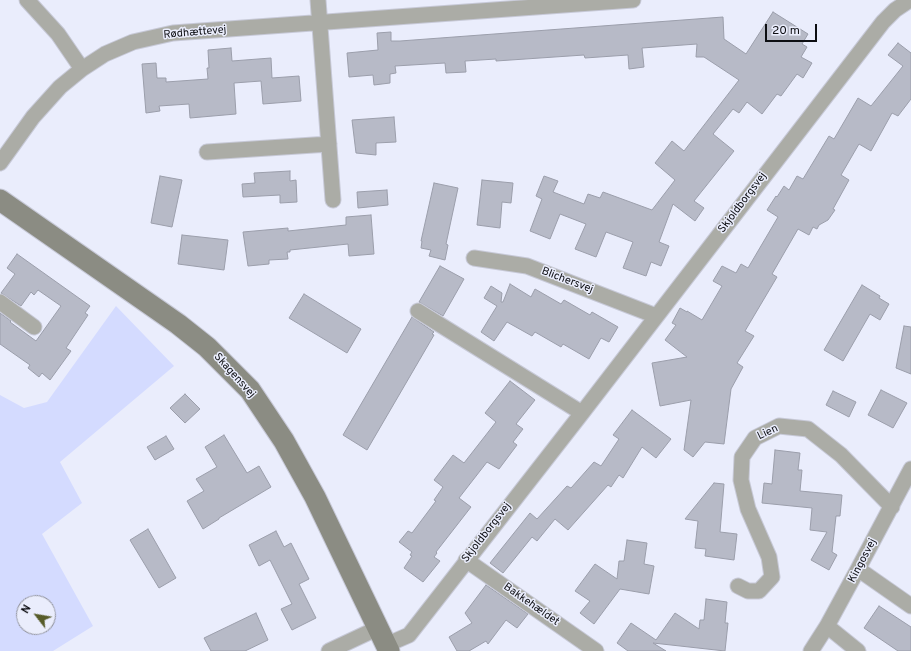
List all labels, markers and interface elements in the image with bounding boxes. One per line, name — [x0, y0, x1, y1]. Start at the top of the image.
scale bar — [767, 16, 819, 42]
text: 20 m — [772, 23, 800, 39]
street label: Rødhættevej — [163, 24, 227, 42]
street label: Skjoldborgsvej — [716, 170, 770, 236]
street label: Blichersvej — [539, 265, 595, 297]
street label: Skagensvej — [210, 351, 258, 401]
street label: Lien — [756, 423, 780, 443]
street label: Skjoldborgsvej — [460, 500, 514, 566]
street label: Kingosvej — [846, 537, 880, 585]
street label: Bakkehældet — [501, 581, 561, 629]
north arrow — [16, 595, 56, 635]
text: N — [19, 602, 35, 616]

